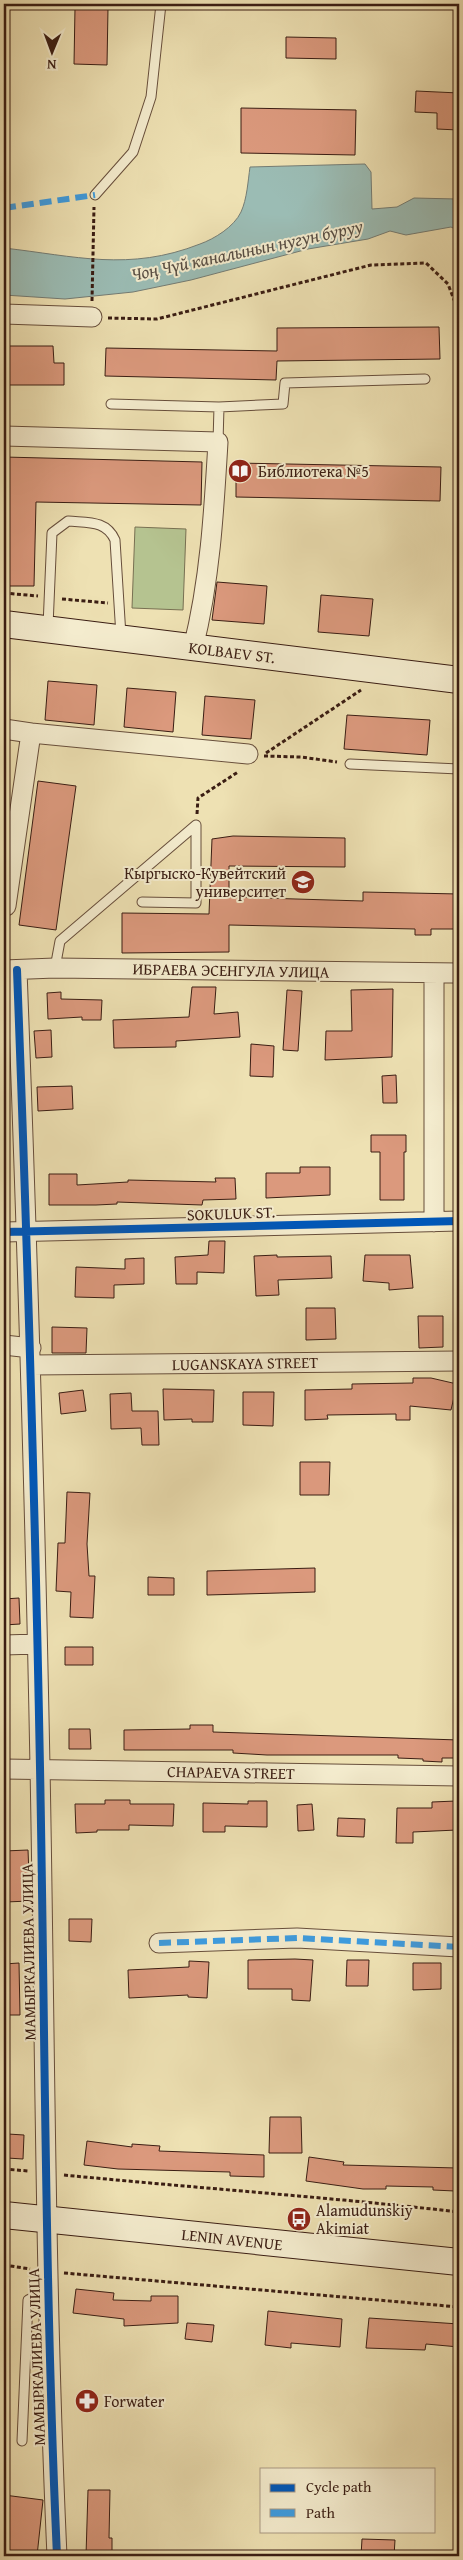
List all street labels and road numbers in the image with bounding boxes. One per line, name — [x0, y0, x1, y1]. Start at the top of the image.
street label: KOLBAEV ST. — [187, 635, 277, 669]
street label: ИБРАЕВА ЭСЕНГУЛА УЛИЦА — [132, 956, 330, 984]
street label: SOKULUK ST. — [186, 1199, 276, 1227]
street label: LUGANSKAYA STREET — [172, 1350, 318, 1376]
street label: CHAPAEVA STREET — [167, 1759, 295, 1785]
street label: МАМЫРКАЛИЕВА УЛИЦА — [14, 1863, 42, 2041]
street label: LENIN AVENUE — [180, 2222, 284, 2256]
street label: МАМЫРКАЛИЕВА УЛИЦА — [21, 2268, 51, 2446]

